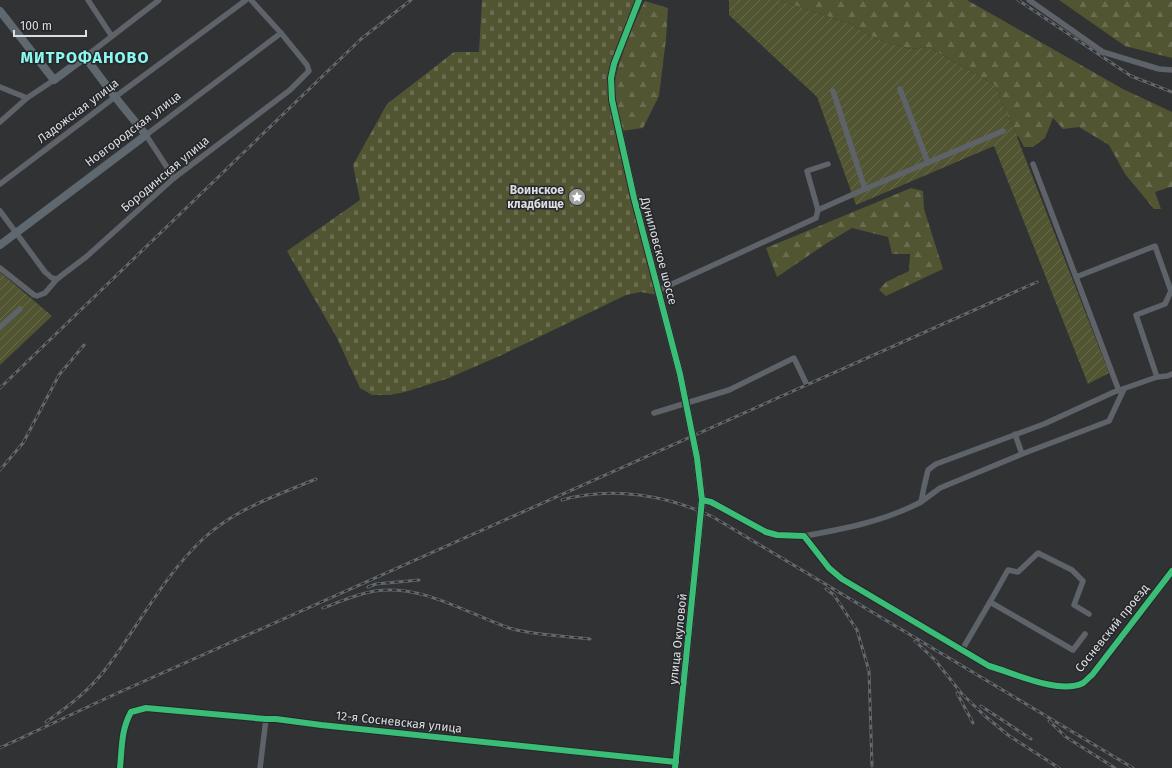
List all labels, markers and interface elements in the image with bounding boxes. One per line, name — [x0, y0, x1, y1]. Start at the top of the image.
scale bar — [14, 12, 86, 38]
text: 100 m — [20, 19, 52, 33]
district label: МИТРОФАНОВО — [20, 48, 150, 67]
street label: Ладожская улица — [35, 76, 121, 146]
street label: Новгородская улица — [82, 88, 184, 170]
street label: Бородинская улица — [118, 133, 212, 215]
place label: Воинское кладбище — [507, 183, 564, 211]
place icon: Воинское кладбище — [567, 187, 587, 207]
street label: Дуниловское шоссе — [638, 195, 680, 306]
street label: Сосневский проезд — [1072, 581, 1152, 675]
street label: улица Окуловой — [666, 593, 690, 685]
street label: 12-я Сосневская улица — [335, 708, 463, 736]

